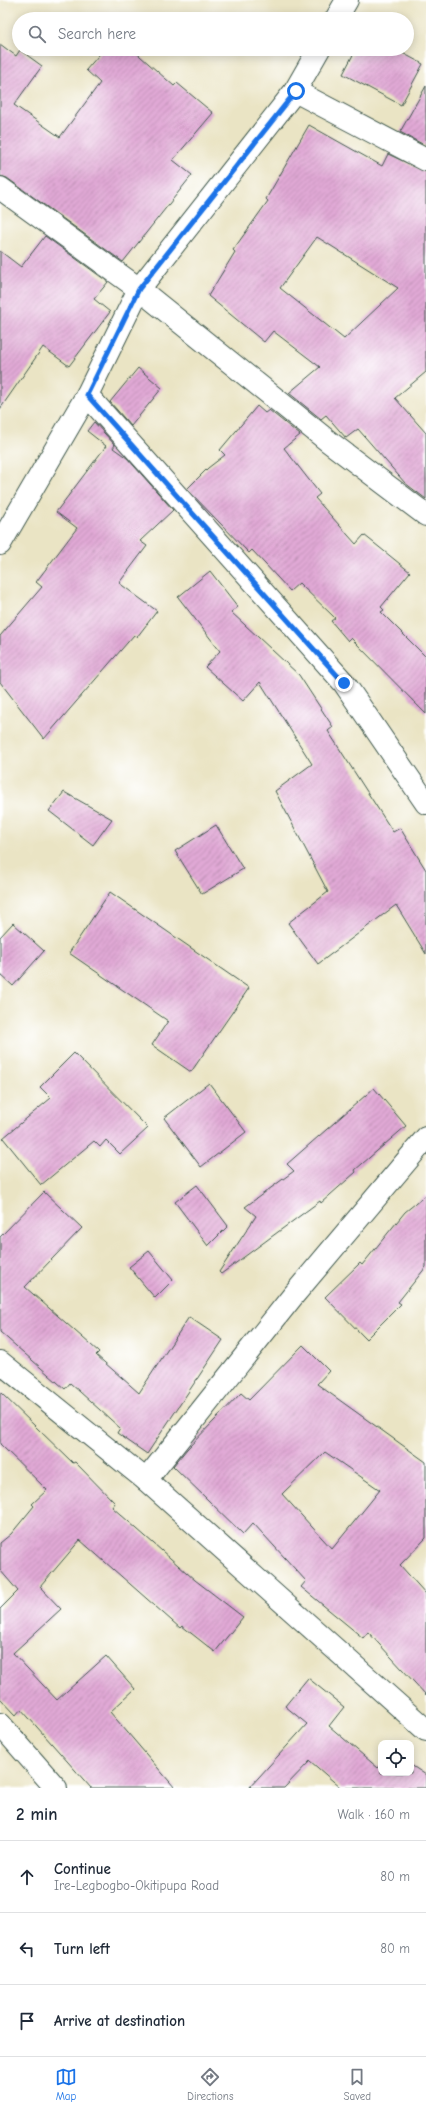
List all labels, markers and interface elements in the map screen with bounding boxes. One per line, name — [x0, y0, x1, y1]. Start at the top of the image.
search box — [12, 12, 414, 56]
icon: search — [26, 23, 48, 45]
text: Search here — [58, 25, 136, 43]
route start — [287, 82, 305, 100]
route end — [335, 674, 353, 692]
map controls — [378, 1740, 414, 1776]
button: locate — [378, 1740, 414, 1776]
text: 2 min — [16, 1805, 57, 1824]
text: Walk · 160 m — [338, 1807, 410, 1822]
text: Continue — [54, 1860, 111, 1878]
icon: ahead — [16, 1866, 38, 1888]
text: 80 m — [380, 1869, 410, 1884]
text: Ire-Legbogbo-Okitipupa Road — [54, 1878, 219, 1893]
icon: left — [16, 1938, 38, 1960]
text: Turn left — [54, 1940, 110, 1958]
text: 80 m — [380, 1941, 410, 1956]
icon: arrive — [16, 2010, 38, 2032]
text: Arrive at destination — [54, 2012, 185, 2030]
tab: Map — [55, 2066, 77, 2103]
tab: Directions — [187, 2066, 234, 2103]
tab: Saved — [344, 2066, 371, 2103]

